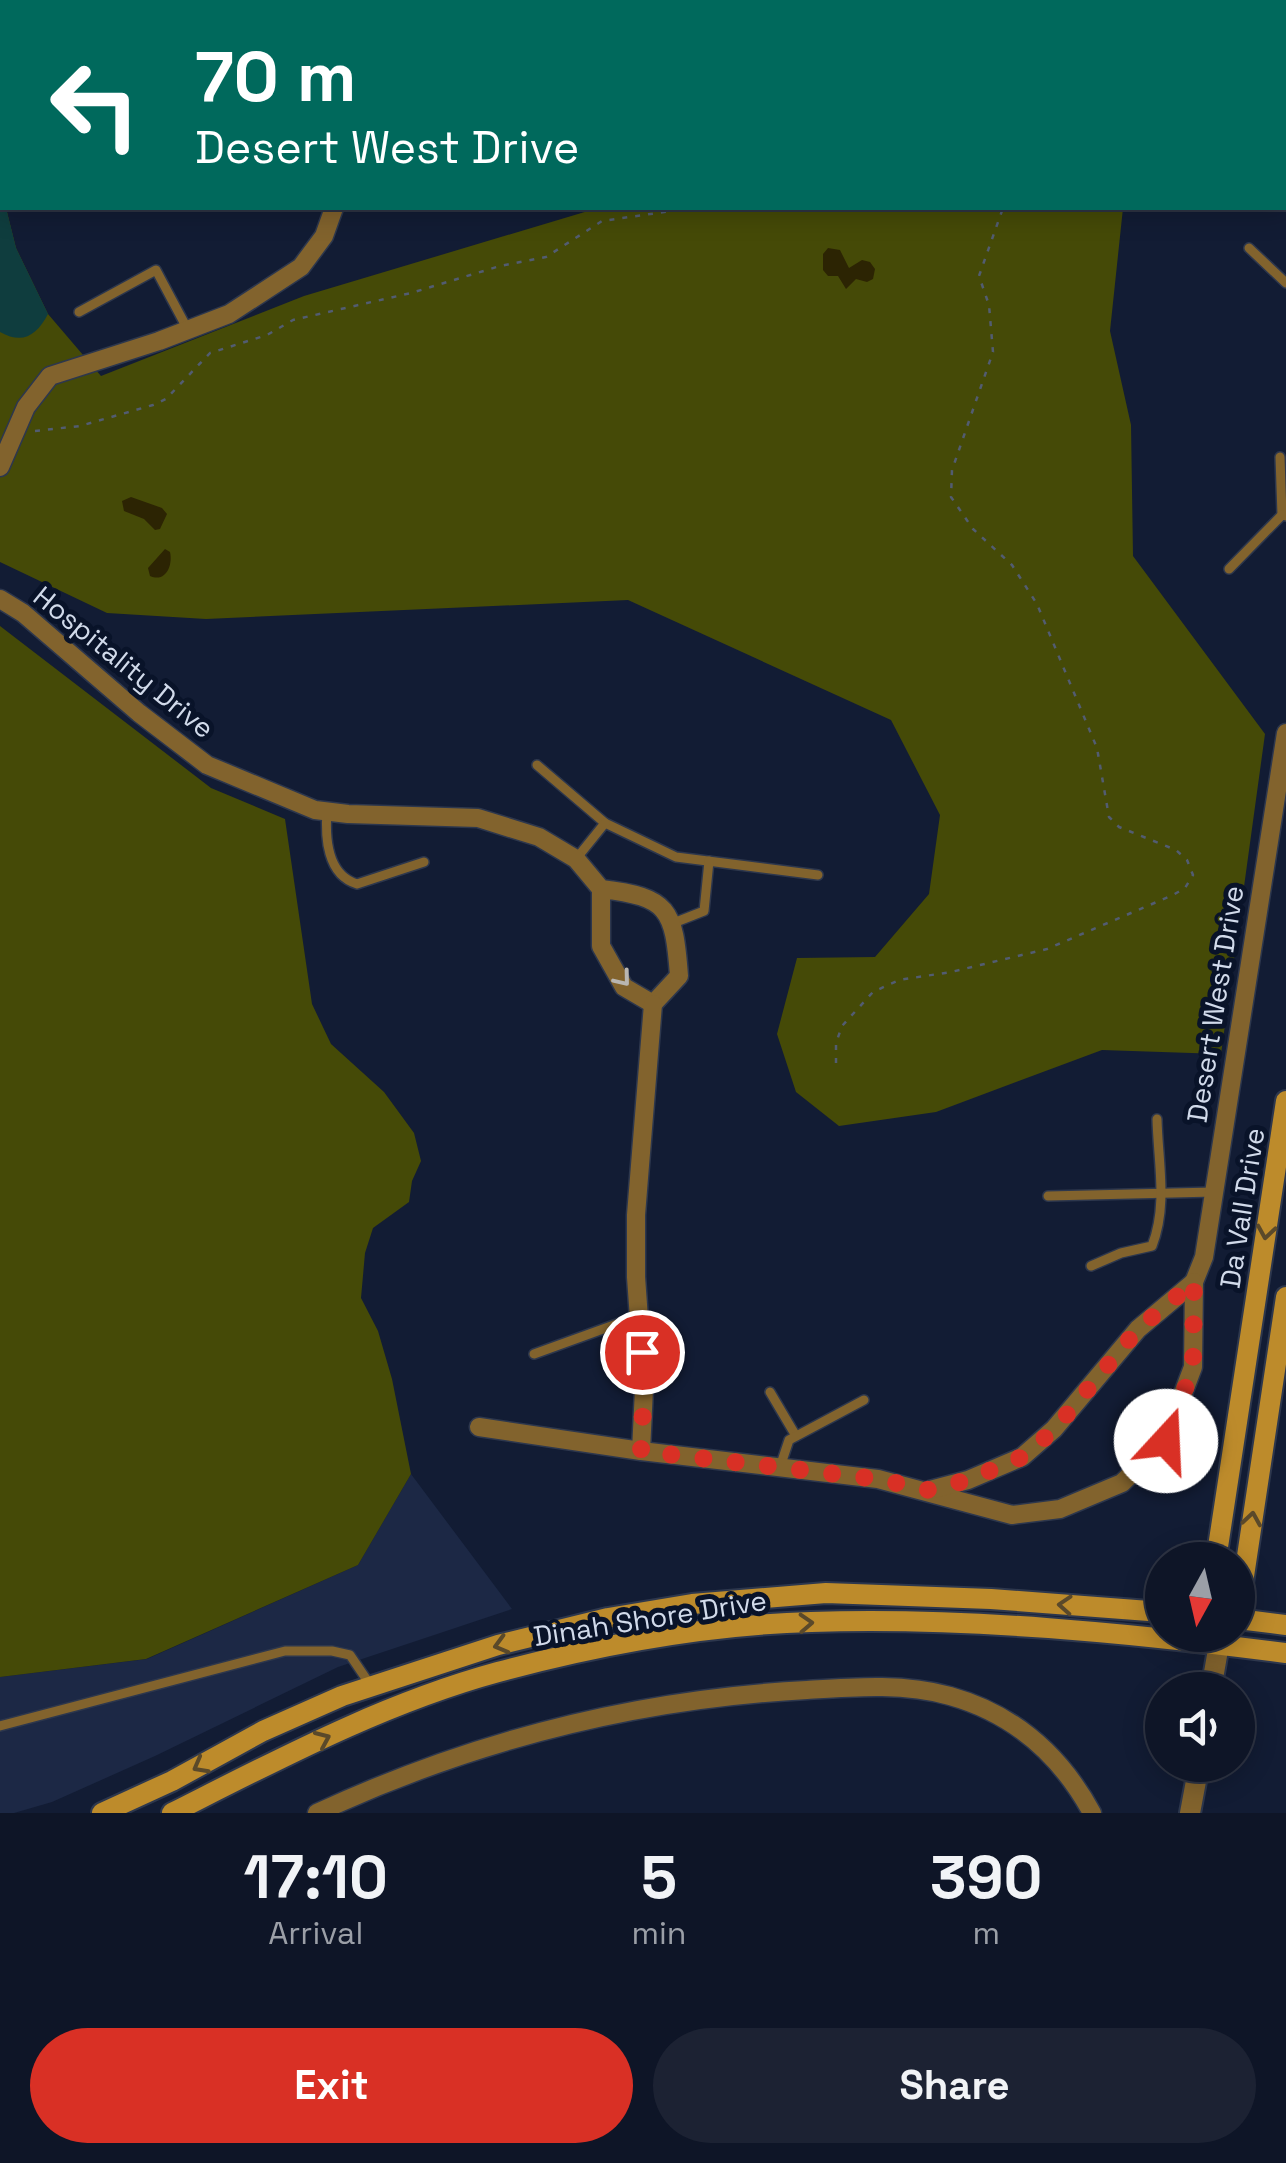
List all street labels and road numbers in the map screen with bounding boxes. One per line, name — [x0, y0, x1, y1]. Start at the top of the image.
street label: Hospitality Drive — [26, 578, 222, 746]
street label: Desert West Drive — [1179, 883, 1251, 1125]
street label: Da Vall Drive — [1212, 1125, 1272, 1291]
street label: Dinah Shore Drive — [531, 1582, 769, 1654]

